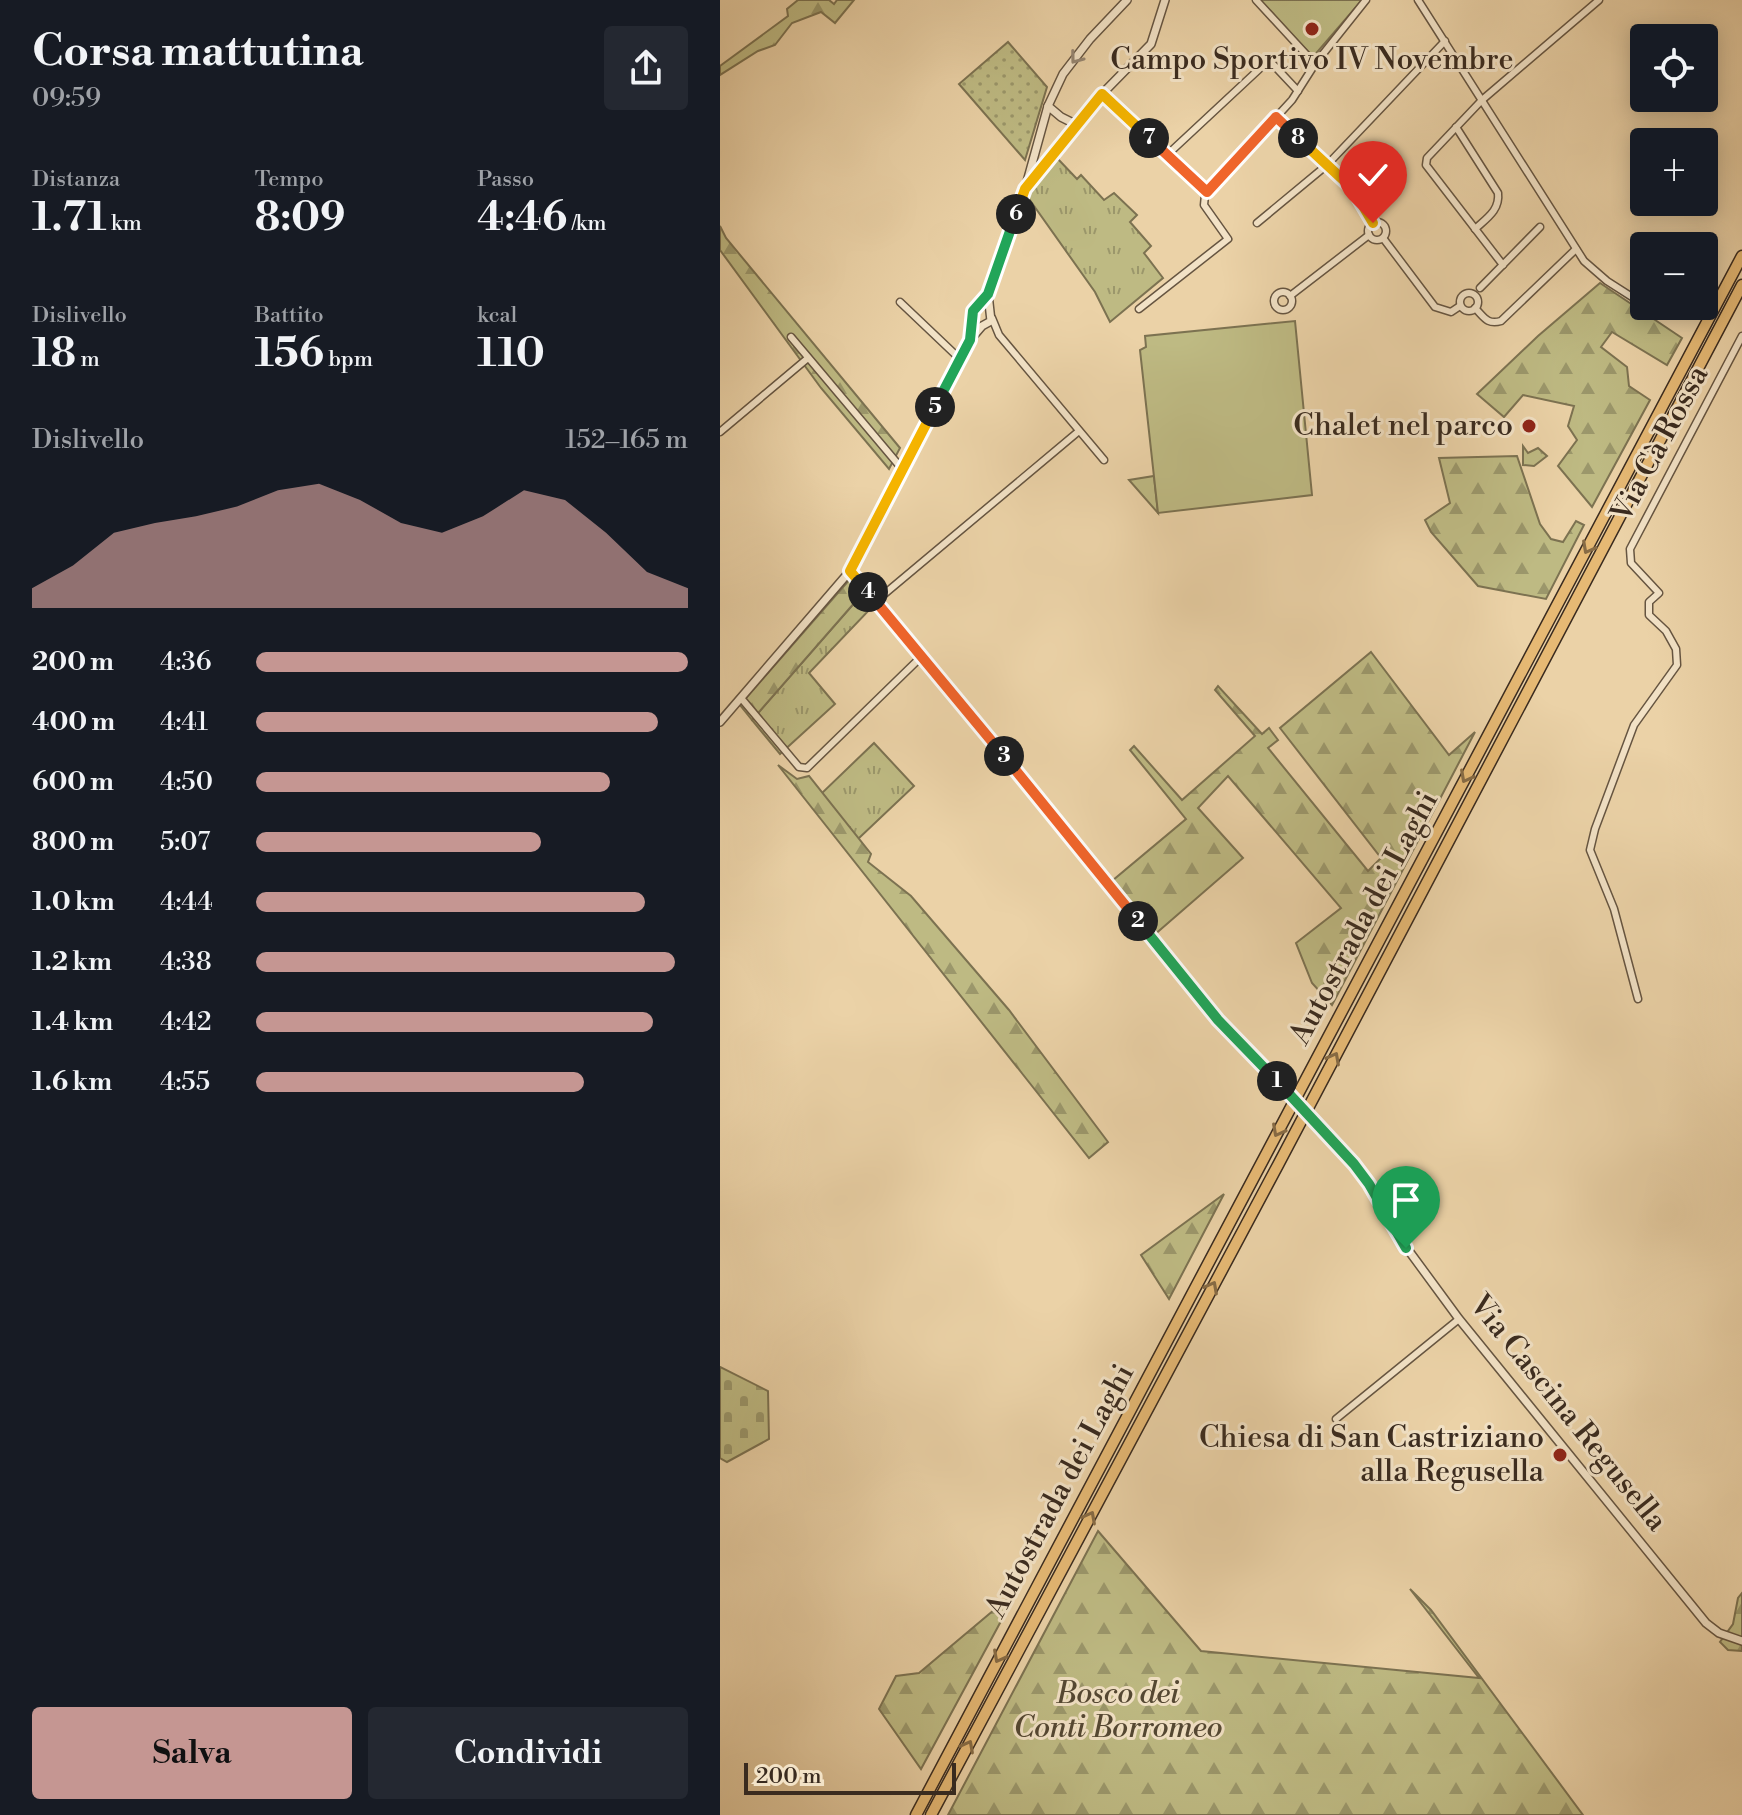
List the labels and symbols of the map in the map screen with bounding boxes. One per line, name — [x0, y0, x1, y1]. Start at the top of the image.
marker: Campo Sportivo IV Novembre — [1303, 20, 1321, 38]
place label: Campo Sportivo IV Novembre — [1110, 41, 1514, 79]
one-way arrow — [1071, 50, 1085, 64]
pin: 7 — [1129, 118, 1169, 158]
pin: 8 — [1278, 118, 1318, 158]
pin — [1339, 141, 1407, 223]
pin: 6 — [996, 194, 1036, 234]
street label: Via Cà Rossa — [1602, 359, 1717, 530]
pin: 5 — [915, 387, 955, 427]
place label: Chalet nel parco — [1293, 407, 1513, 445]
marker: Chalet nel parco — [1520, 417, 1538, 435]
one-way arrow — [1582, 539, 1597, 554]
pin: 4 — [848, 572, 888, 612]
pin: 3 — [984, 736, 1024, 776]
one-way arrow — [1460, 769, 1475, 784]
street label: Autostrada dei Laghi — [1281, 785, 1447, 1052]
pin: 2 — [1118, 901, 1158, 941]
one-way arrow — [1325, 1051, 1340, 1066]
pin: 1 — [1257, 1061, 1297, 1101]
one-way arrow — [1273, 1122, 1288, 1137]
pin — [1372, 1166, 1440, 1248]
one-way arrow — [1202, 1282, 1218, 1296]
street label: Via Cascina Regusella — [1460, 1286, 1676, 1540]
street label: Autostrada dei Laghi — [977, 1358, 1143, 1625]
place label: Chiesa di San Castriziano alla Regusella — [1199, 1419, 1545, 1491]
marker: Chiesa di San Castriziano alla Regusella — [1551, 1446, 1569, 1464]
one-way arrow — [1080, 1511, 1096, 1525]
one-way arrow — [994, 1649, 1009, 1664]
park label: Bosco dei Conti Borromeo — [1013, 1675, 1223, 1747]
one-way arrow — [958, 1740, 973, 1755]
scale bar — [744, 1759, 956, 1795]

